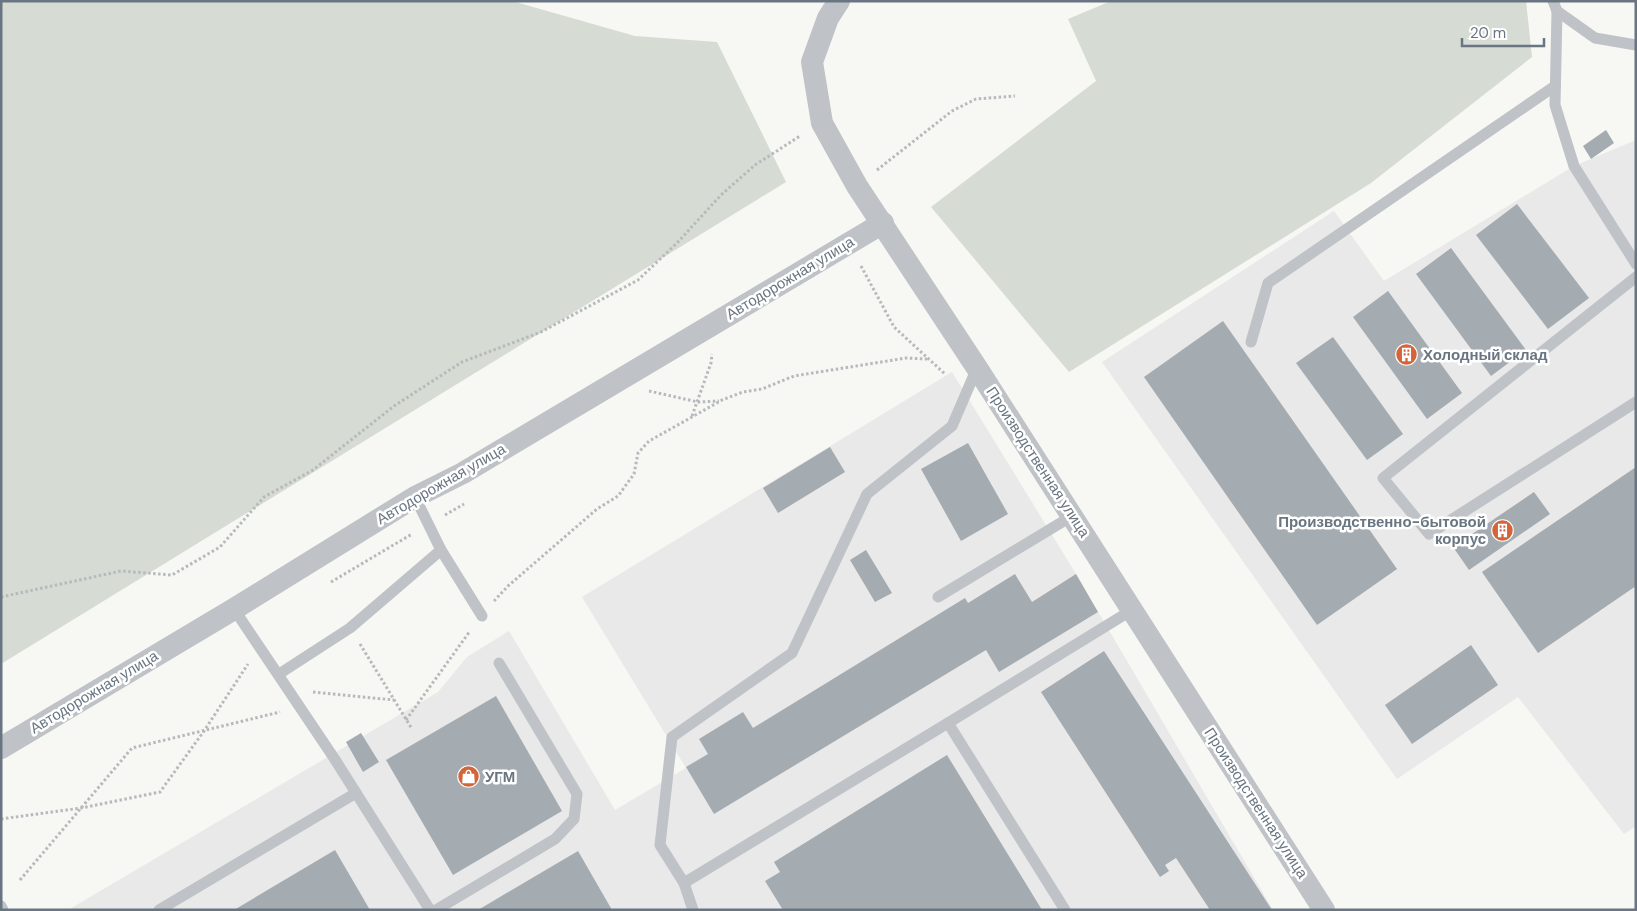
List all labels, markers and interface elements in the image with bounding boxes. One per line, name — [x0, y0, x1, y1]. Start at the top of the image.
scale bar — [1462, 15, 1544, 47]
text: 20 m — [1470, 23, 1506, 43]
street label: Автодорожная улица — [722, 231, 858, 324]
building icon: Холодный склад — [1395, 343, 1419, 367]
place label: Холодный склад — [1423, 345, 1548, 365]
street label: Производственная улица — [982, 383, 1095, 542]
street label: Автодорожная улица — [373, 439, 510, 529]
place label: Производственно-бытовой корпус — [1278, 512, 1486, 549]
building icon: Производственно-бытовой корпус — [1490, 519, 1514, 543]
street label: Автодорожная улица — [26, 645, 162, 738]
street label: Производственная улица — [1200, 724, 1313, 883]
shop icon: УГМ — [457, 765, 481, 789]
place label: УГМ — [485, 767, 515, 787]

